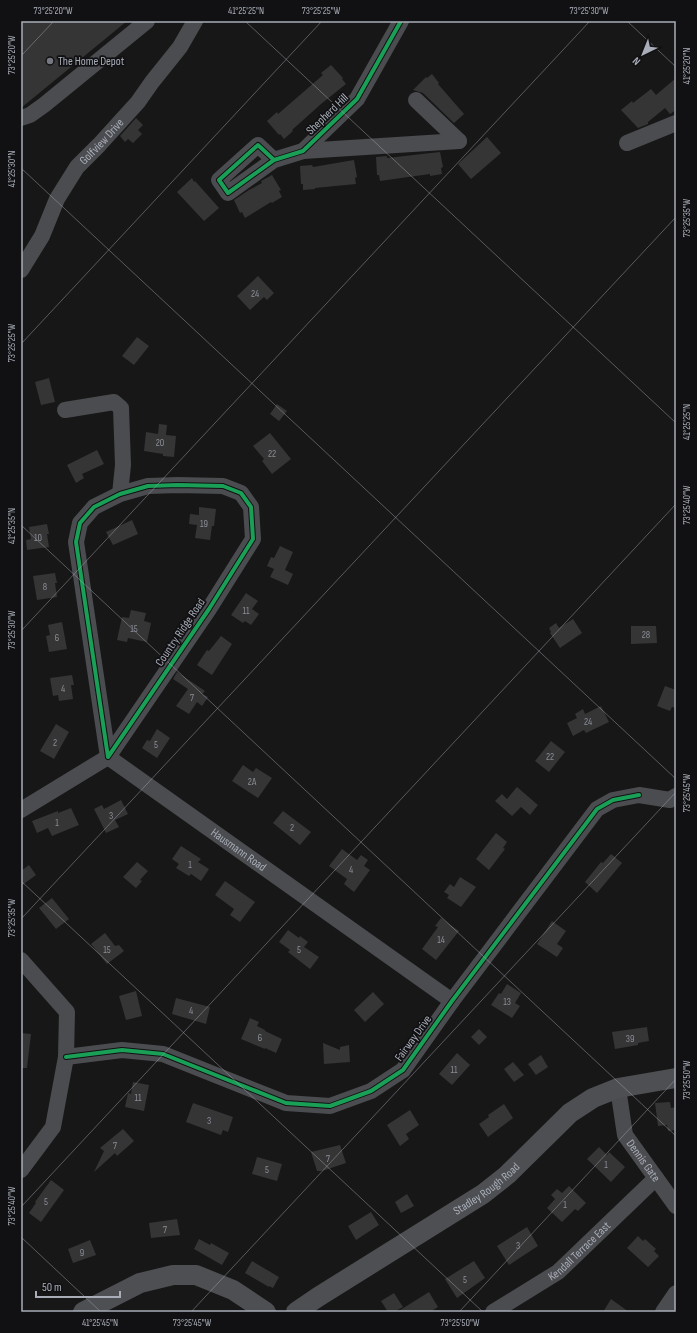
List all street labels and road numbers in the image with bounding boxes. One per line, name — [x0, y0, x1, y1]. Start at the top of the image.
street label: Shepherd Hill — [303, 91, 352, 138]
street label: Golfview Drive — [77, 115, 127, 168]
street label: Country Ridge Road — [152, 595, 209, 669]
street label: Hausmann Road — [208, 825, 269, 875]
street label: Fairway Drive — [392, 1012, 435, 1064]
street label: Dennis Gate — [623, 1137, 663, 1185]
street label: Stadley Rough Road — [451, 1160, 523, 1219]
street label: Kendall Terrace East — [545, 1218, 614, 1284]

